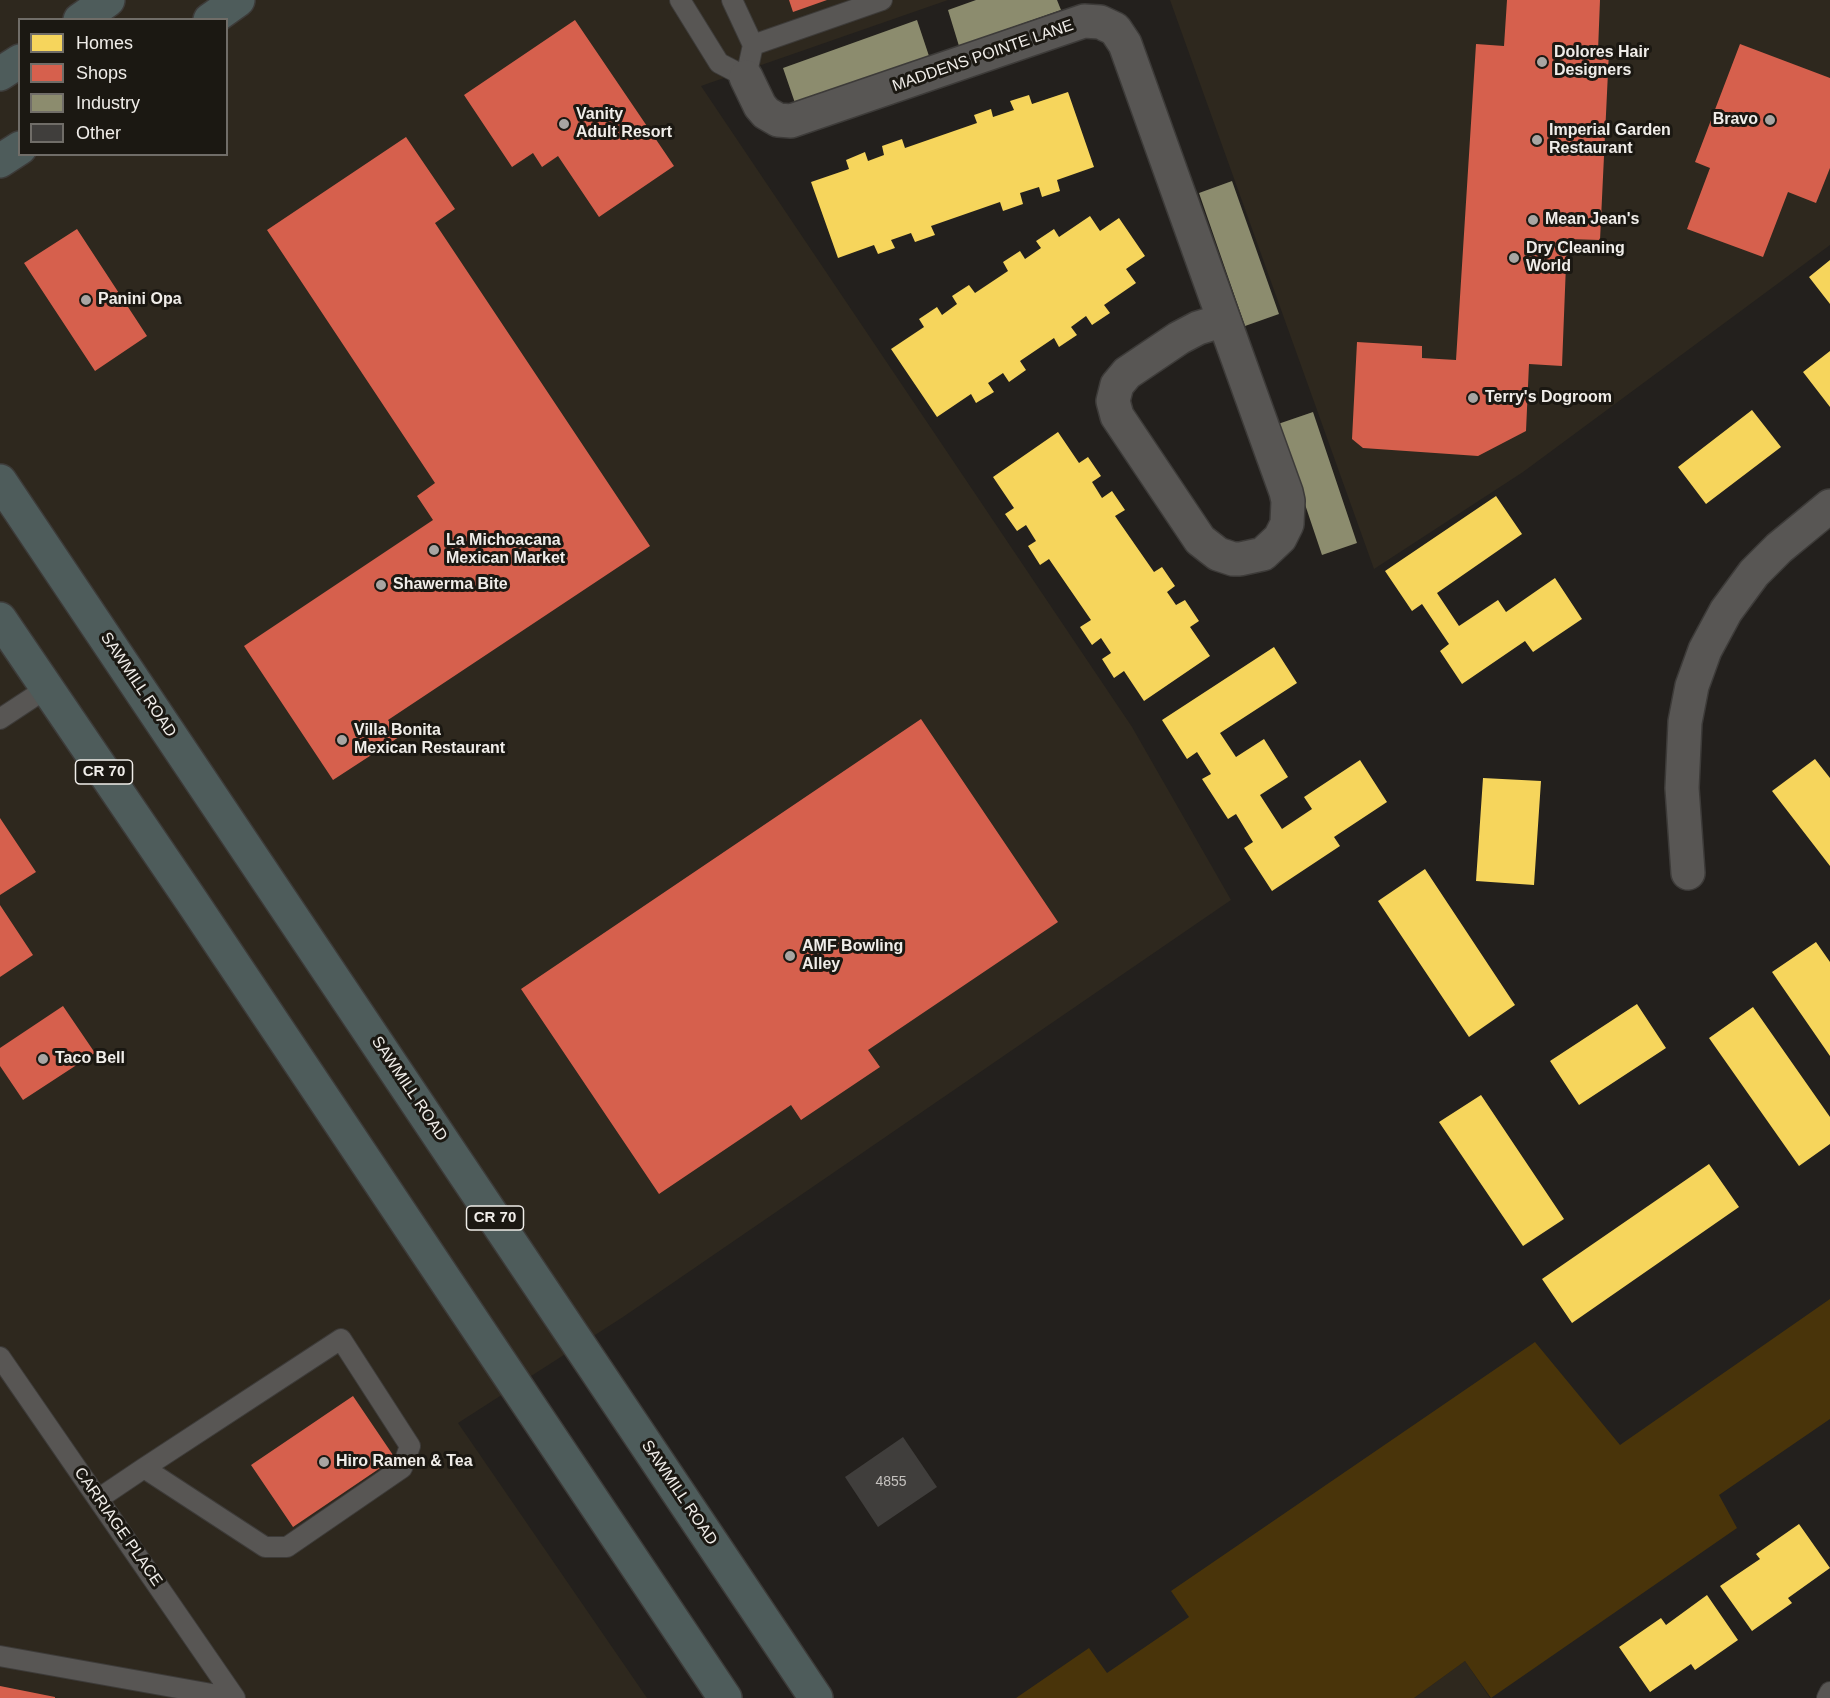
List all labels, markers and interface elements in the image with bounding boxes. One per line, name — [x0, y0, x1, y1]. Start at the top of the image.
street label: MADDENS POINTE LANE — [890, 16, 1076, 96]
legend — [18, 18, 228, 156]
text: Homes — [76, 33, 133, 53]
place label: Dolores Hair Designers — [1554, 43, 1649, 81]
marker: Dolores Hair Designers — [1535, 55, 1549, 69]
text: Shops — [76, 63, 127, 83]
text: Industry — [76, 93, 140, 113]
place label: Vanity Adult Resort — [576, 105, 672, 143]
place label: Bravo — [1713, 110, 1758, 130]
marker: Bravo — [1763, 113, 1777, 127]
marker: Vanity Adult Resort — [557, 117, 571, 131]
place label: Imperial Garden Restaurant — [1549, 121, 1671, 159]
text: Other — [76, 123, 121, 143]
marker: Imperial Garden Restaurant — [1530, 133, 1544, 147]
place label: Mean Jean's — [1545, 210, 1640, 230]
marker: Mean Jean's — [1526, 213, 1540, 227]
place label: Dry Cleaning World — [1526, 239, 1625, 277]
marker: Dry Cleaning World — [1507, 251, 1521, 265]
place label: Panini Opa — [98, 290, 182, 310]
marker: Panini Opa — [79, 293, 93, 307]
place label: Terry's Dogroom — [1485, 388, 1612, 408]
marker: Terry's Dogroom — [1466, 391, 1480, 405]
place label: La Michoacana Mexican Market — [446, 531, 565, 569]
marker: La Michoacana Mexican Market — [427, 543, 441, 557]
place label: Shawerma Bite — [393, 575, 508, 595]
marker: Shawerma Bite — [374, 578, 388, 592]
street label: SAWMILL ROAD — [96, 629, 180, 741]
place label: Villa Bonita Mexican Restaurant — [354, 721, 505, 759]
marker: Villa Bonita Mexican Restaurant — [335, 733, 349, 747]
road number: CR 70 — [76, 760, 132, 784]
place label: AMF Bowling Alley — [802, 937, 903, 975]
marker: AMF Bowling Alley — [783, 949, 797, 963]
street label: SAWMILL ROAD — [367, 1033, 451, 1145]
place label: Taco Bell — [55, 1049, 125, 1069]
marker: Taco Bell — [36, 1052, 50, 1066]
road number: CR 70 — [466, 1206, 524, 1230]
street label: SAWMILL ROAD — [637, 1437, 721, 1549]
place label: Hiro Ramen & Tea — [336, 1452, 473, 1472]
marker: Hiro Ramen & Tea — [317, 1455, 331, 1469]
street label: CARRIAGE PLACE — [70, 1464, 166, 1590]
house number: 4855 — [875, 1474, 907, 1490]

